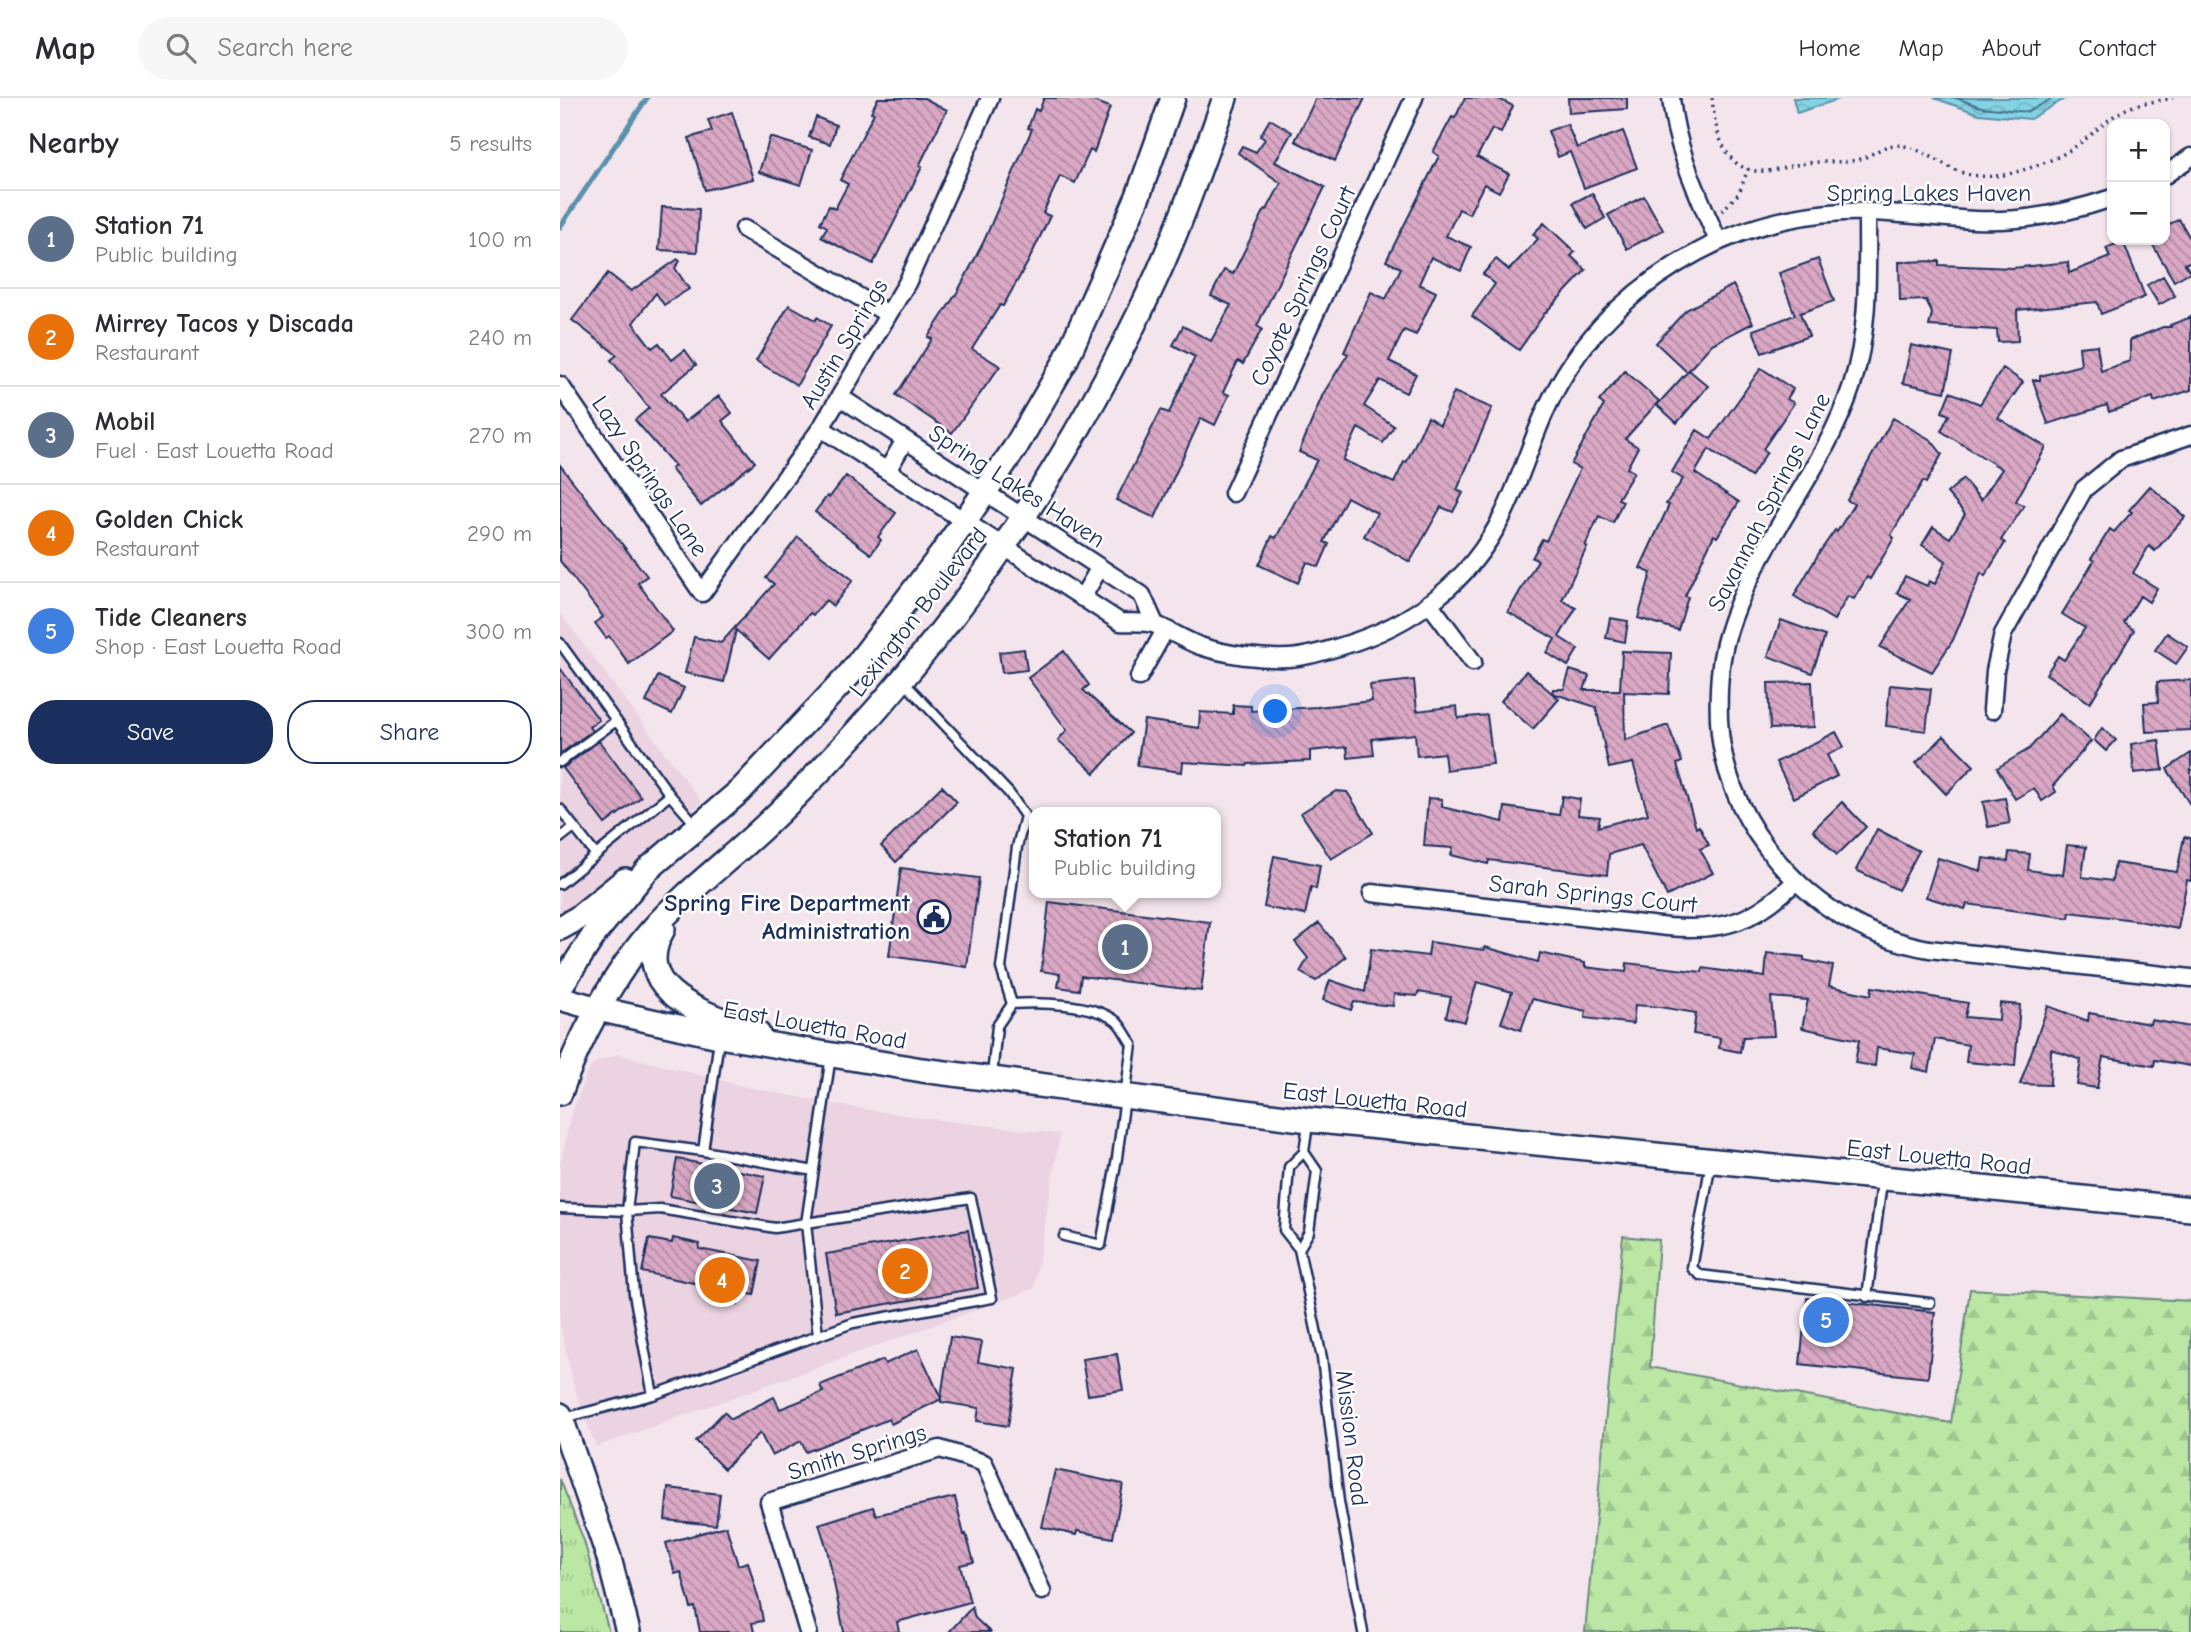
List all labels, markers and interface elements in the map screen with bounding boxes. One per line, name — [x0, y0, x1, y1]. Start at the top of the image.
search box — [138, 17, 628, 80]
text: Map — [35, 29, 96, 67]
icon: search — [162, 29, 200, 67]
text: Search here — [218, 33, 353, 63]
text: Home — [1799, 34, 1860, 62]
text: Map — [1898, 34, 1944, 62]
text: About — [1982, 34, 2040, 62]
text: Contact — [2078, 34, 2156, 62]
map controls — [2107, 119, 2170, 245]
button: + — [2107, 119, 2170, 182]
text: Nearby — [28, 126, 119, 161]
text: 5 results — [449, 130, 532, 157]
street label: Spring Lakes Haven — [1827, 179, 2031, 207]
street label: Coyote Springs Court — [1244, 181, 1362, 390]
button: − — [2107, 182, 2170, 245]
text: Station 71 — [95, 211, 204, 241]
text: 1 — [46, 226, 56, 253]
text: 100 m — [468, 226, 532, 253]
text: Public building — [95, 241, 238, 268]
street label: Austin Springs — [794, 274, 894, 414]
text: Mirrey Tacos y Discada — [95, 309, 354, 339]
text: 2 — [45, 324, 57, 351]
text: 240 m — [468, 324, 532, 351]
text: Restaurant — [95, 339, 199, 366]
street label: Savannah Springs Lane — [1702, 388, 1836, 616]
street label: Lazy Springs Lane — [586, 391, 714, 561]
text: Mobil — [95, 407, 156, 437]
street label: Spring Lakes Haven — [924, 419, 1110, 553]
text: 3 — [45, 422, 57, 449]
text: 270 m — [468, 422, 532, 449]
text: Fuel · East Louetta Road — [95, 437, 334, 464]
text: Golden Chick — [95, 505, 243, 535]
text: 4 — [46, 520, 56, 547]
text: 290 m — [467, 520, 532, 547]
street label: Lexington Boulevard — [843, 522, 993, 702]
text: Restaurant — [95, 535, 199, 562]
text: Tide Cleaners — [95, 603, 247, 633]
text: 5 — [45, 618, 57, 645]
text: 300 m — [466, 618, 532, 645]
text: Shop · East Louetta Road — [95, 633, 342, 660]
your location — [1258, 694, 1292, 728]
button: Save — [28, 700, 273, 764]
button: Share — [287, 700, 532, 764]
popup — [1029, 807, 1221, 898]
text: Station 71 — [1054, 824, 1163, 854]
text: Public building — [1054, 854, 1196, 881]
street label: Sarah Springs Court — [1488, 869, 1700, 919]
place label: Spring Fire Department Administration — [664, 889, 911, 945]
public building icon: Spring Fire Department Administration — [915, 898, 953, 936]
pin: 1 — [1102, 921, 1148, 973]
street label: East Louetta Road — [721, 995, 909, 1055]
street label: East Louetta Road — [1281, 1076, 1469, 1124]
street label: East Louetta Road — [1845, 1133, 2033, 1181]
pin: 3 — [694, 1160, 740, 1212]
pin: 2 — [882, 1245, 928, 1297]
pin: 4 — [699, 1254, 745, 1306]
pin: 5 — [1803, 1294, 1849, 1346]
street label: Mission Road — [1330, 1368, 1374, 1508]
street label: Smith Springs — [784, 1418, 930, 1486]

